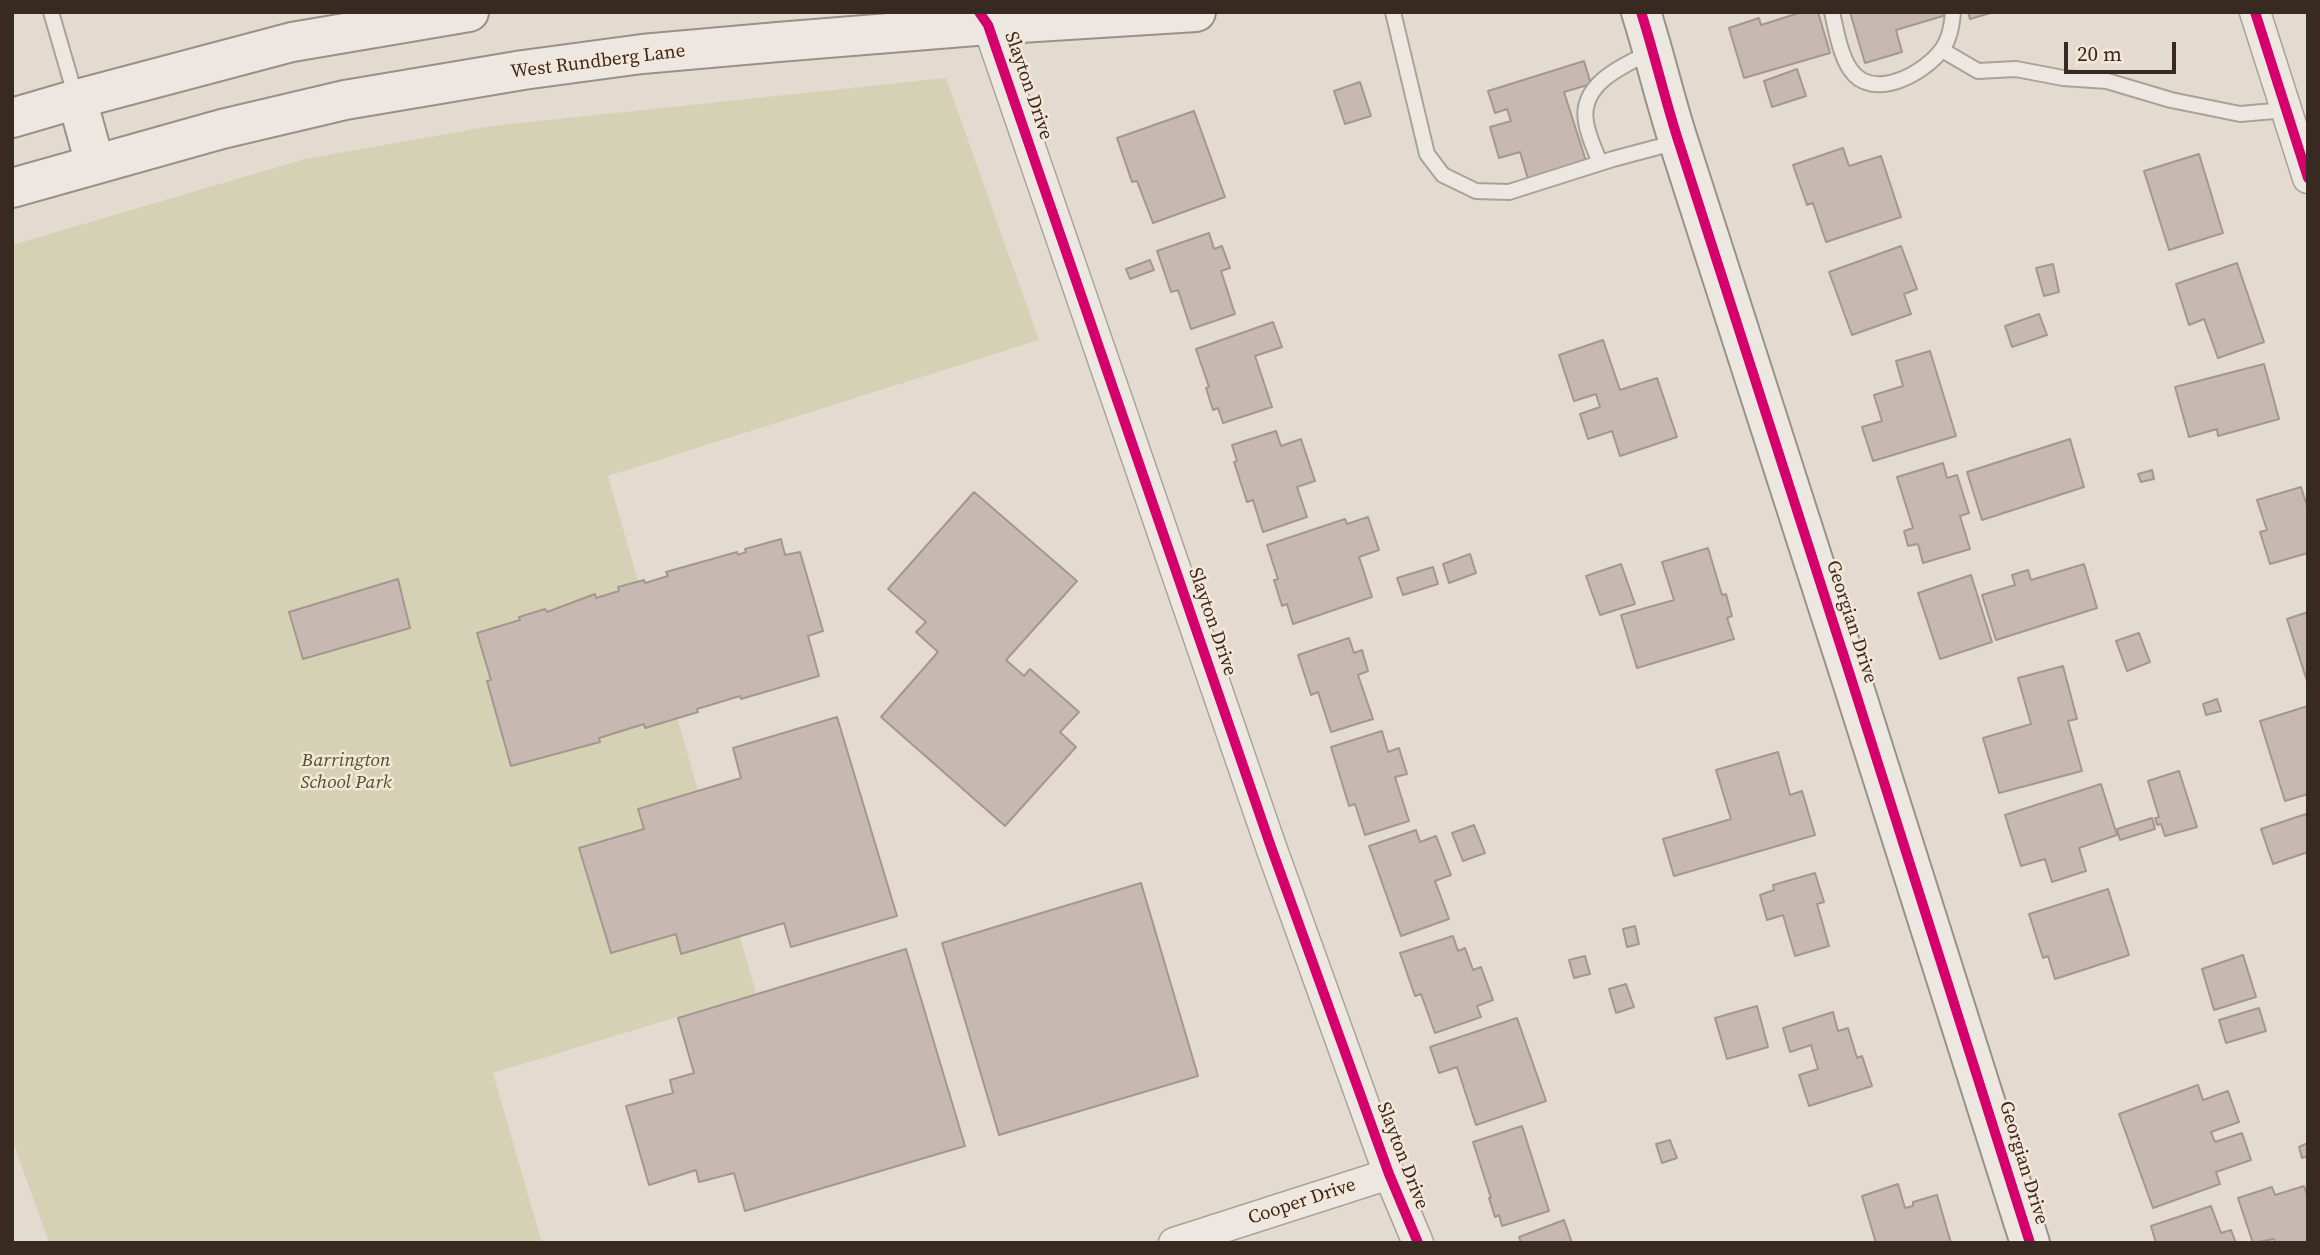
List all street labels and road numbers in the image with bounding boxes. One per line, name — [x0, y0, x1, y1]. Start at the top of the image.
street label: Slayton Drive — [999, 29, 1057, 143]
street label: West Rundberg Lane — [509, 40, 687, 84]
street label: Georgian Drive — [1820, 558, 1882, 686]
street label: Slayton Drive — [1183, 565, 1241, 679]
street label: Slayton Drive — [1371, 1099, 1433, 1213]
street label: Georgian Drive — [1993, 1099, 2053, 1227]
street label: Cooper Drive — [1245, 1174, 1359, 1230]

